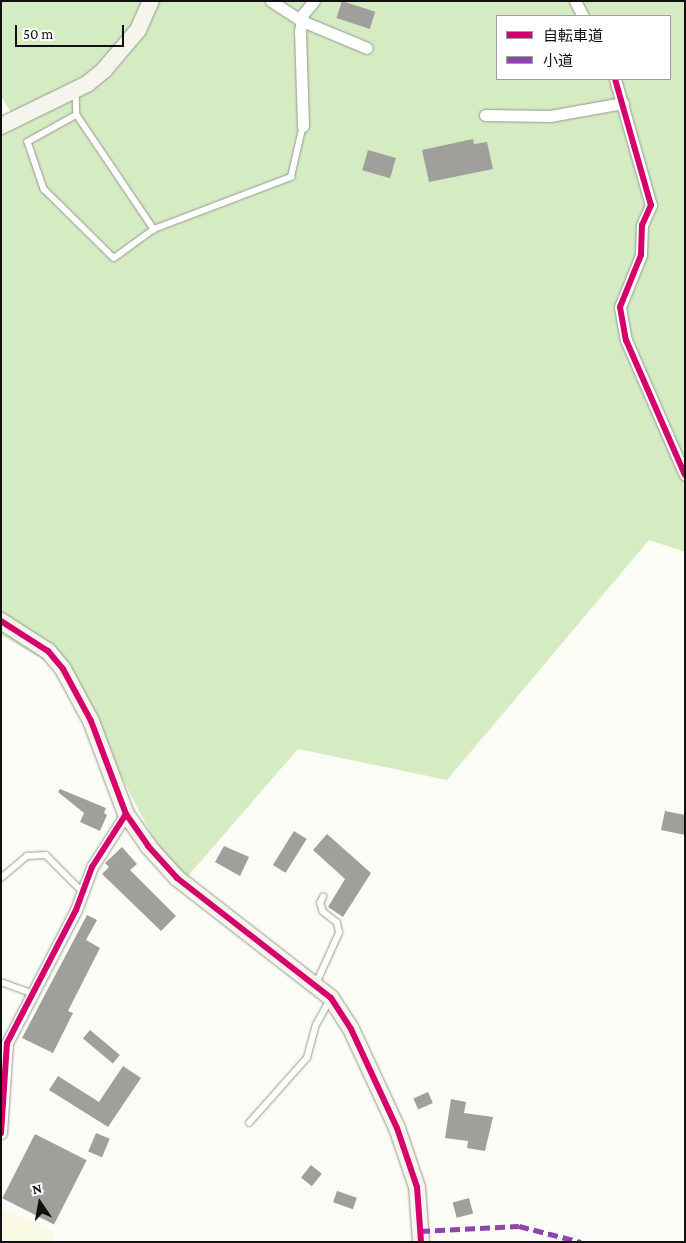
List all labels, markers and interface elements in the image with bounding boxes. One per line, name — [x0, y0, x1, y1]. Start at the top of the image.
scale bar — [18, 15, 126, 47]
legend — [496, 15, 671, 80]
text: 50 m — [23, 26, 53, 42]
text: 自転車道 — [543, 28, 603, 44]
text: 小道 — [543, 53, 573, 69]
north arrow — [15, 1178, 65, 1228]
text: N — [31, 1180, 43, 1197]

